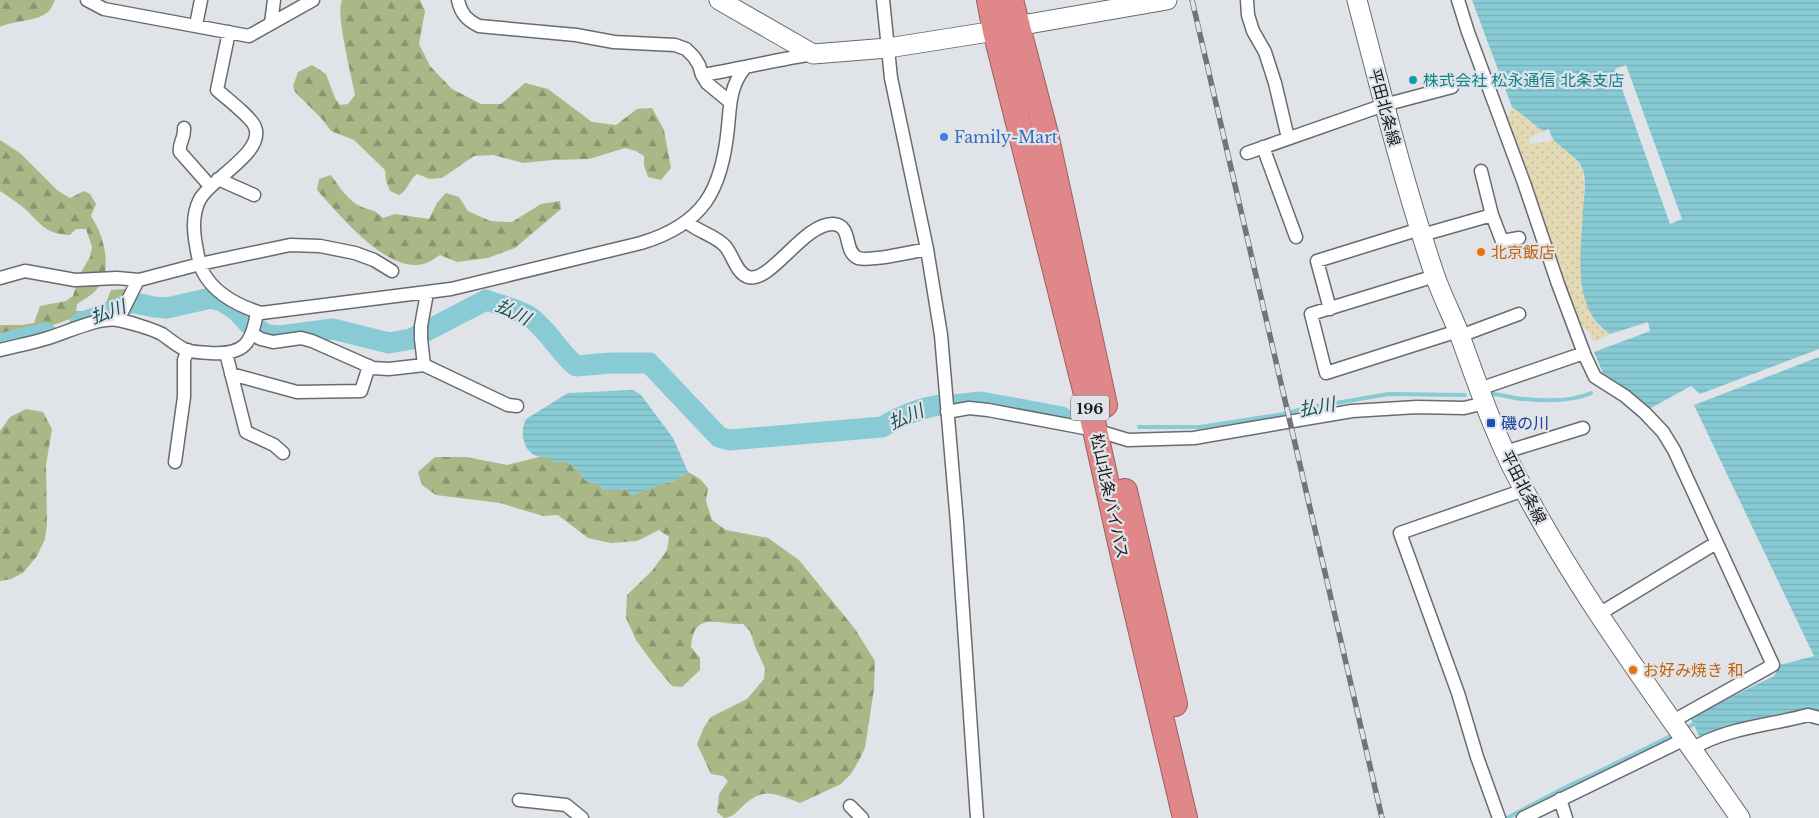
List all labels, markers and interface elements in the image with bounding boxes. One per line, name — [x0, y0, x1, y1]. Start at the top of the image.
street label: 平田北条線 — [1365, 66, 1405, 148]
place label: 株式会社 松永通信 北条支店 — [1423, 70, 1624, 90]
marker: 株式会社 松永通信 北条支店 — [1407, 74, 1419, 86]
place label: Family-Mart — [954, 127, 1058, 147]
marker: Family-Mart — [938, 131, 950, 143]
place label: 北京飯店 — [1491, 242, 1555, 262]
marker: 北京飯店 — [1475, 246, 1487, 258]
water label: 払川 — [492, 294, 536, 331]
water label: 払川 — [87, 295, 131, 328]
water label: 払川 — [1297, 393, 1339, 421]
road number: 196 — [1071, 396, 1109, 420]
water label: 払川 — [885, 399, 929, 434]
place label: 磯の川 — [1501, 413, 1549, 433]
marker: 磯の川 — [1485, 417, 1497, 429]
street label: 松山北条バイパス — [1087, 431, 1133, 561]
street label: 平田北条線 — [1497, 447, 1551, 527]
place label: お好み焼き 和 — [1643, 660, 1744, 680]
marker: お好み焼き 和 — [1627, 664, 1639, 676]

